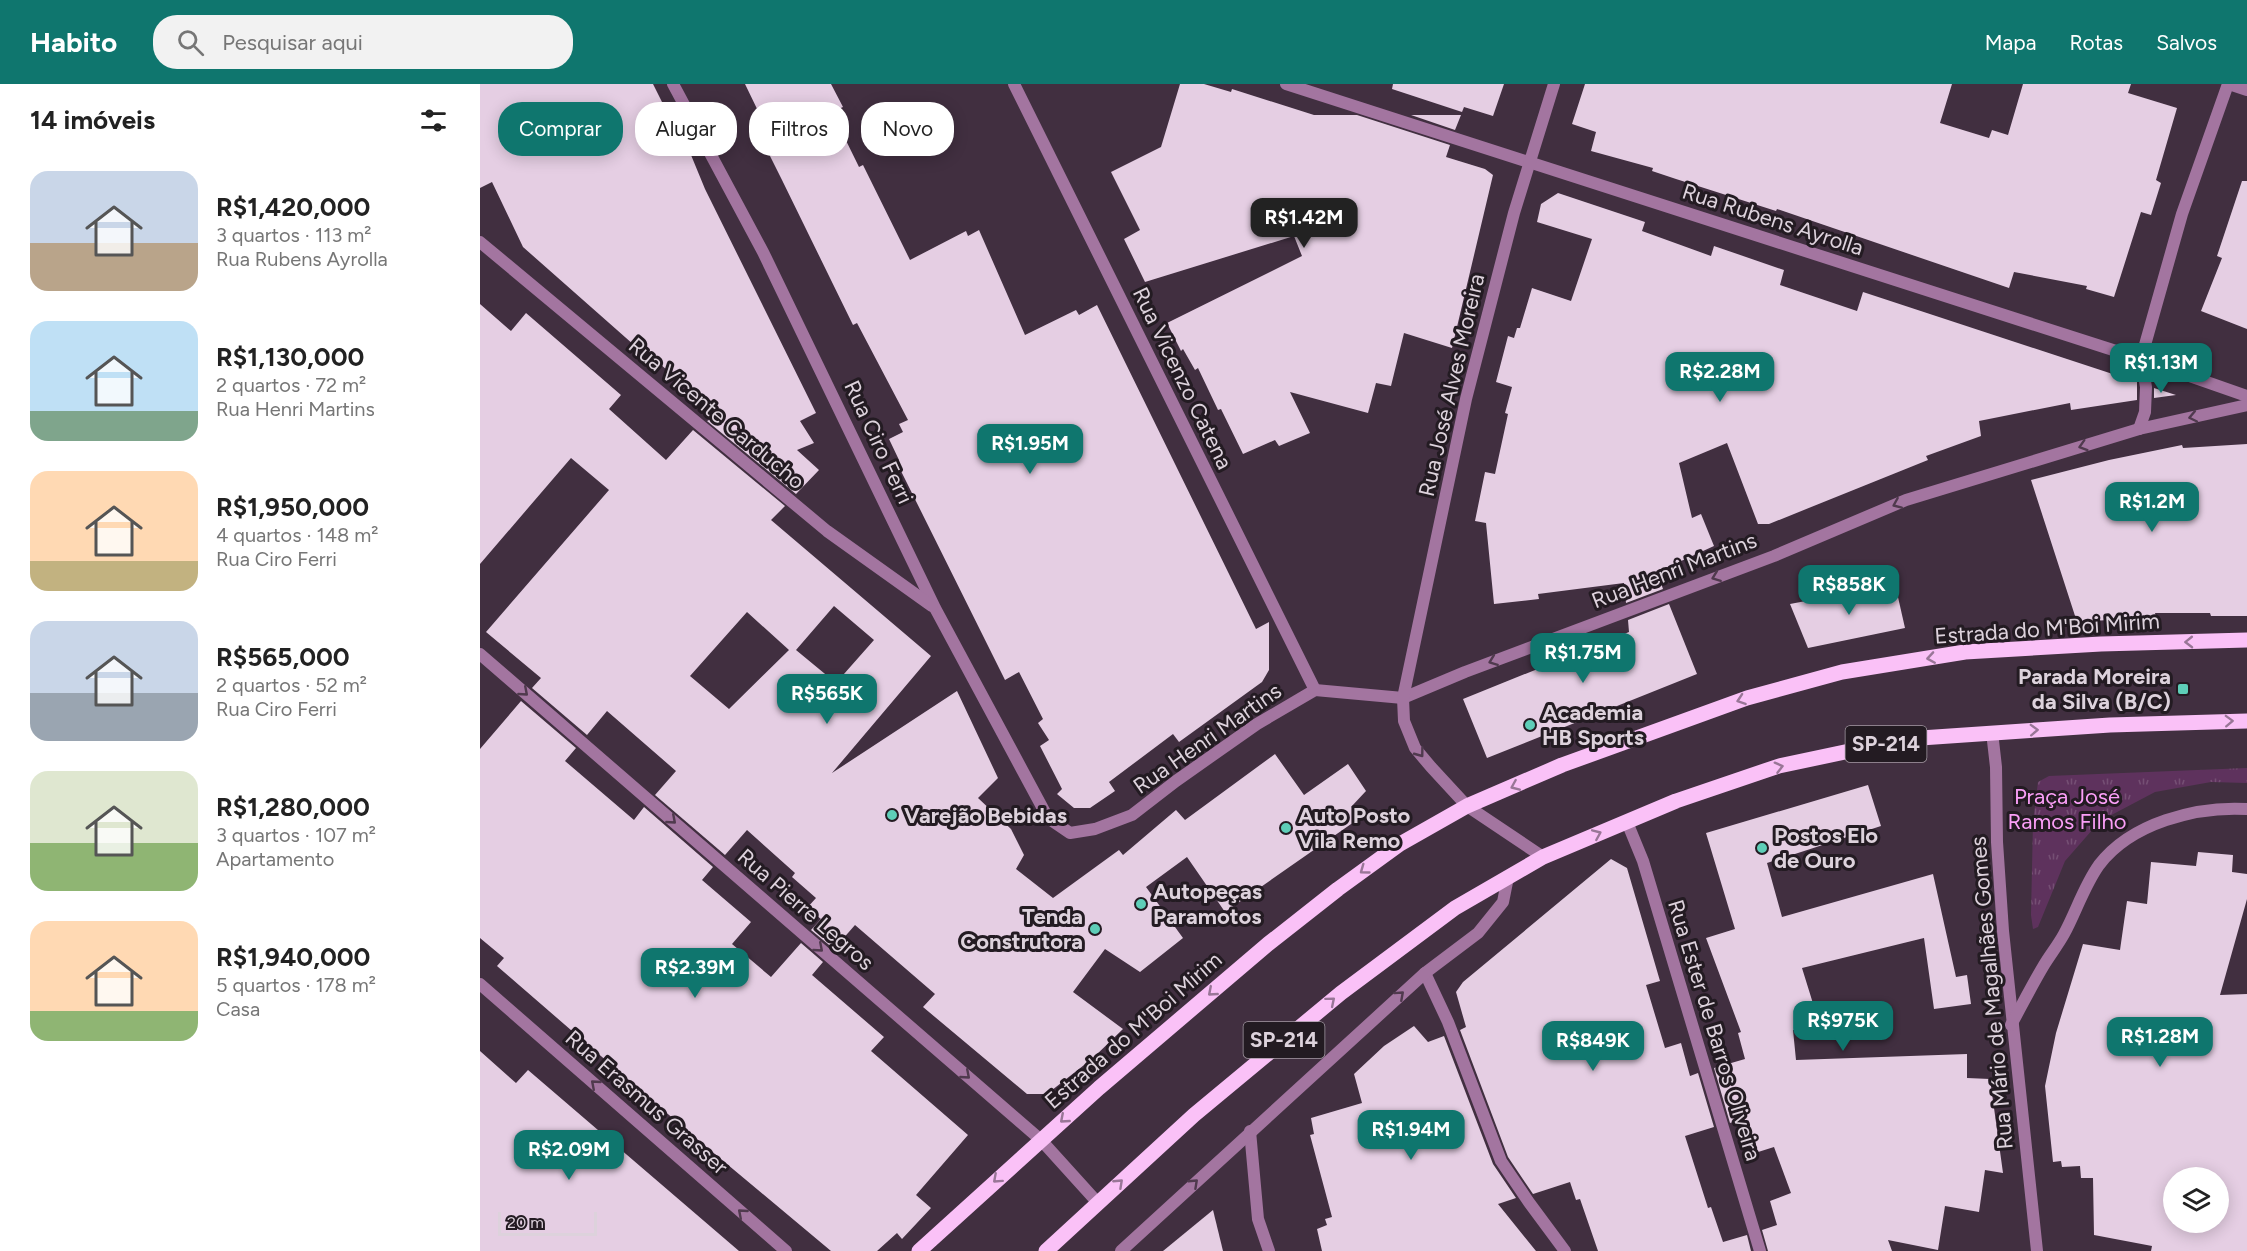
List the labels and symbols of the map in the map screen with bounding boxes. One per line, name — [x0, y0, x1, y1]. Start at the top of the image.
street label: Rua Rubens Ayrolla — [1679, 177, 1867, 262]
pin: R$1.42M — [1249, 198, 1359, 249]
street label: Rua José Alves Moreira — [1413, 271, 1490, 499]
street label: Rua Vicenzo Catena — [1127, 283, 1238, 474]
street label: Rua Vicente Carducho — [623, 332, 810, 495]
pin: R$1.13M — [2106, 343, 2216, 394]
pin: R$2.28M — [1665, 352, 1775, 403]
street label: Rua Ciro Ferri — [838, 376, 919, 508]
one-way arrow — [2188, 409, 2198, 422]
pin: R$1.95M — [975, 424, 1085, 475]
one-way arrow — [2078, 439, 2089, 451]
pin: R$1.2M — [2103, 482, 2201, 533]
one-way arrow — [1892, 497, 1903, 509]
street label: Rua Henri Martins — [1588, 527, 1761, 614]
pin: R$858K — [1800, 565, 1898, 616]
one-way arrow — [1711, 570, 1722, 583]
street label: Estrada do M'Boi Mirim — [1934, 607, 2161, 650]
pin: R$1.75M — [1528, 633, 1638, 684]
one-way arrow — [2184, 636, 2193, 648]
one-way arrow — [1927, 651, 1936, 663]
one-way arrow — [1488, 654, 1499, 666]
place label: Parada Moreira da Silva (B/C) — [2018, 663, 2171, 715]
pin: R$565K — [778, 674, 876, 725]
street label: Rua Henri Martins — [1128, 677, 1287, 800]
marker: Parada Moreira da Silva (B/C) — [2176, 682, 2190, 696]
one-way arrow — [517, 685, 528, 696]
one-way arrow — [1736, 693, 1747, 706]
place label: Academia HB Sports — [1542, 699, 1644, 751]
one-way arrow — [2224, 715, 2233, 728]
marker: Academia HB Sports — [1523, 718, 1537, 732]
one-way arrow — [2030, 724, 2039, 737]
road number: SP-214 — [1846, 726, 1926, 762]
one-way arrow — [1413, 746, 1424, 757]
one-way arrow — [1774, 761, 1784, 774]
one-way arrow — [1510, 778, 1521, 790]
park label: Praça José Ramos Filho — [2007, 783, 2127, 835]
place label: Varejão Bebidas — [904, 802, 1067, 829]
place label: Auto Posto Vila Remo — [1298, 802, 1411, 854]
marker: Varejão Bebidas — [885, 808, 899, 822]
one-way arrow — [665, 813, 676, 824]
marker: Auto Posto Vila Remo — [1279, 821, 1293, 835]
place label: Postos Elo de Ouro — [1774, 822, 1878, 874]
one-way arrow — [1590, 829, 1601, 841]
street label: Rua Mário de Magalhães Gomes — [1964, 835, 2019, 1151]
marker: Postos Elo de Ouro — [1755, 841, 1769, 855]
street label: Rua Pierre Legros — [732, 843, 879, 976]
one-way arrow — [1360, 863, 1371, 874]
place label: Autopeças Paramotos — [1153, 878, 1262, 930]
street label: Rua Ester de Barros Oliveira — [1662, 896, 1767, 1164]
marker: Autopeças Paramotos — [1134, 897, 1148, 911]
place label: Tenda Construtora — [960, 903, 1083, 955]
marker: Tenda Construtora — [1088, 922, 1102, 936]
one-way arrow — [812, 941, 823, 952]
street label: Estrada do M'Boi Mirim — [1039, 946, 1227, 1115]
pin: R$2.39M — [640, 948, 750, 999]
one-way arrow — [1208, 985, 1219, 996]
one-way arrow — [1394, 991, 1404, 1002]
one-way arrow — [1324, 998, 1335, 1009]
pin: R$975K — [1794, 1001, 1892, 1052]
pin: R$1.28M — [2105, 1017, 2215, 1068]
pin: R$849K — [1544, 1021, 1642, 1072]
road number: SP-214 — [1244, 1022, 1324, 1058]
street label: Rua Erasmus Grasser — [560, 1024, 734, 1181]
one-way arrow — [959, 1068, 970, 1079]
one-way arrow — [591, 1080, 602, 1091]
pin: R$1.94M — [1356, 1110, 1466, 1161]
one-way arrow — [1061, 1112, 1071, 1123]
pin: R$2.09M — [514, 1130, 624, 1181]
one-way arrow — [994, 1172, 1004, 1183]
one-way arrow — [1113, 1179, 1123, 1190]
one-way arrow — [1188, 1179, 1198, 1190]
scale bar — [498, 1209, 597, 1236]
one-way arrow — [738, 1209, 749, 1220]

